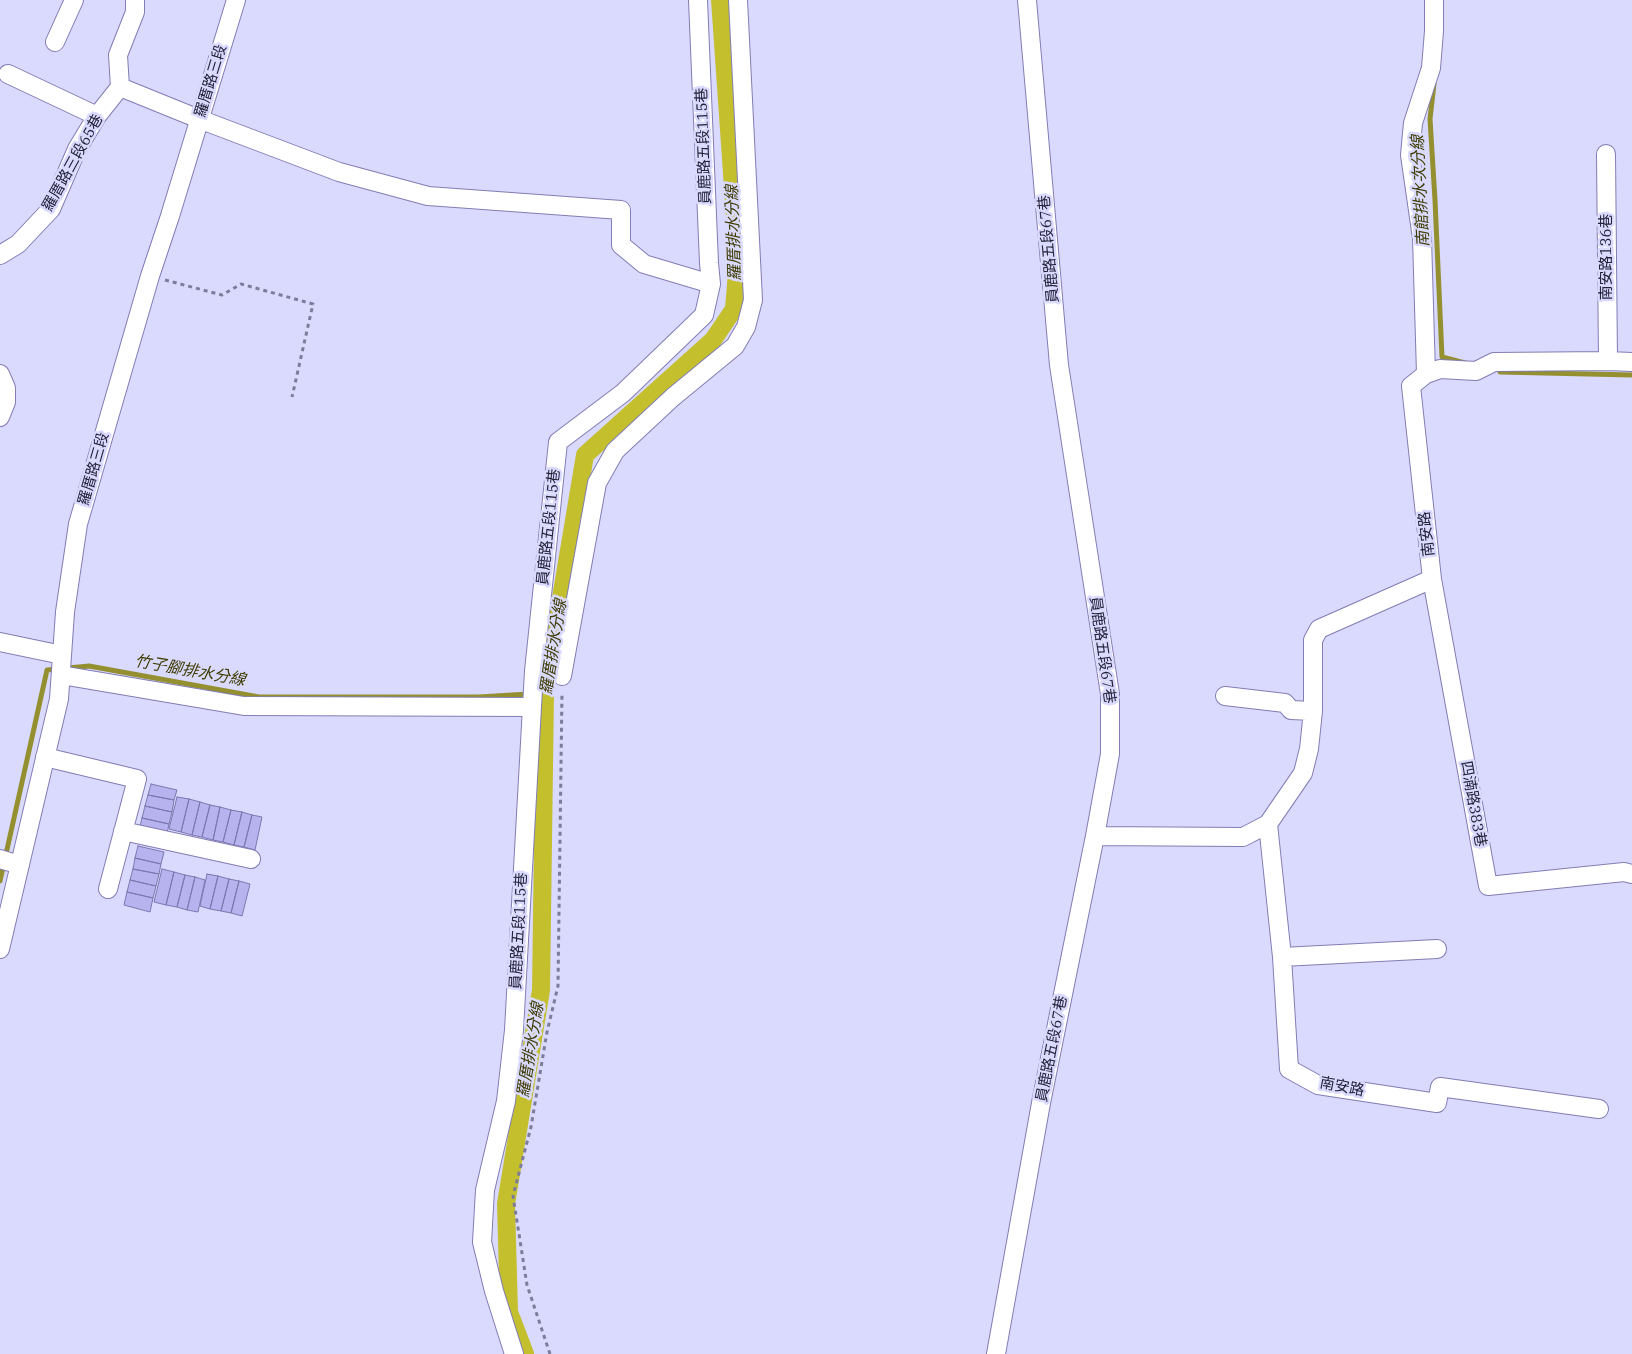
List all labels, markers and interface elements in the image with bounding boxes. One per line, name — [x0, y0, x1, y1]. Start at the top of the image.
street label: 羅厝路三段 — [191, 43, 231, 119]
street label: 員鹿路五段115巷 — [693, 87, 715, 205]
street label: 羅厝路三段65巷 — [39, 111, 107, 215]
water label: 南館排水次分線 — [1408, 135, 1434, 247]
water label: 羅厝排水分線 — [723, 185, 745, 281]
street label: 員鹿路五段67巷 — [1035, 194, 1063, 304]
street label: 南安路136巷 — [1598, 214, 1616, 300]
street label: 羅厝路三段 — [75, 430, 113, 508]
street label: 員鹿路五段115巷 — [534, 468, 564, 586]
street label: 南安路 — [1416, 511, 1438, 557]
street label: 員鹿路五段67巷 — [1086, 595, 1118, 705]
water label: 羅厝排水分線 — [537, 598, 571, 696]
water label: 竹子腳排水分線 — [133, 652, 247, 690]
street label: 四湳路383巷 — [1457, 760, 1489, 848]
street label: 員鹿路五段115巷 — [507, 872, 531, 990]
street label: 員鹿路五段67巷 — [1033, 994, 1071, 1104]
water label: 羅厝排水分線 — [514, 1001, 548, 1099]
street label: 南安路 — [1318, 1074, 1366, 1100]

